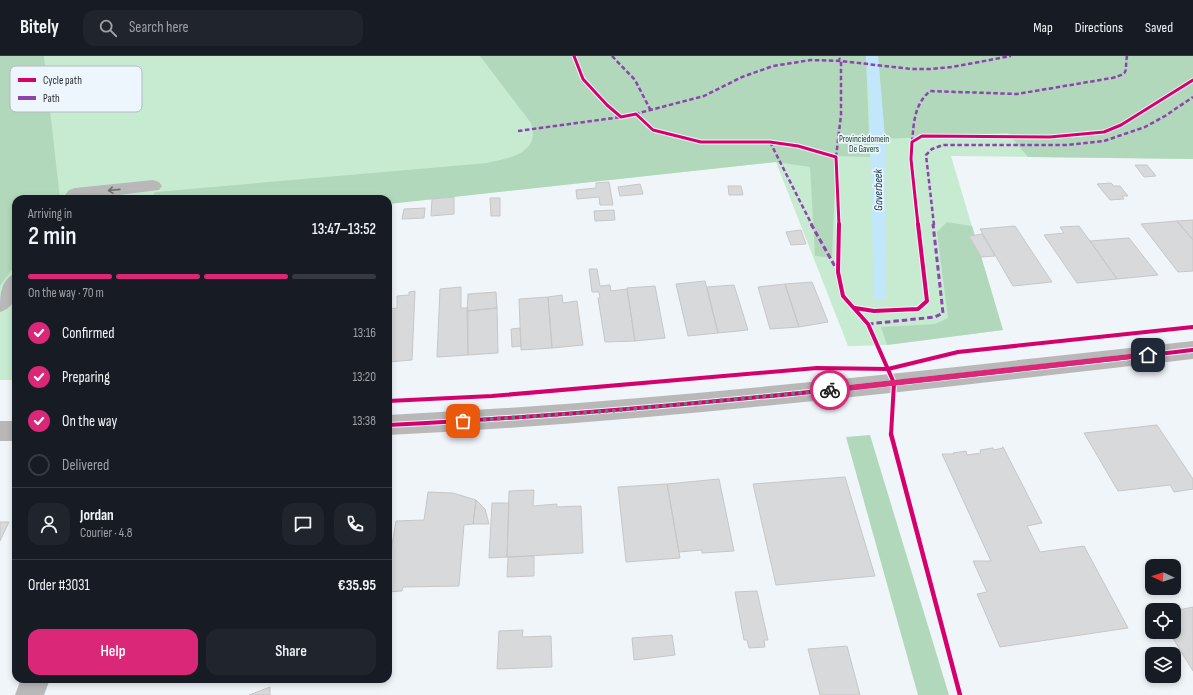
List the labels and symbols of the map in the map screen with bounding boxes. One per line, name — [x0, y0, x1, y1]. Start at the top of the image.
legend — [10, 66, 142, 112]
text: Cycle path — [43, 74, 82, 87]
text: Path — [43, 92, 60, 105]
park label: Provinciedomein De Gavers — [839, 134, 889, 155]
water label: Gaverbeek — [871, 168, 886, 211]
one-way arrow — [108, 186, 121, 193]
pin — [1131, 338, 1165, 372]
courier — [810, 370, 850, 410]
pin — [446, 404, 480, 438]
north arrow — [1145, 559, 1181, 595]

